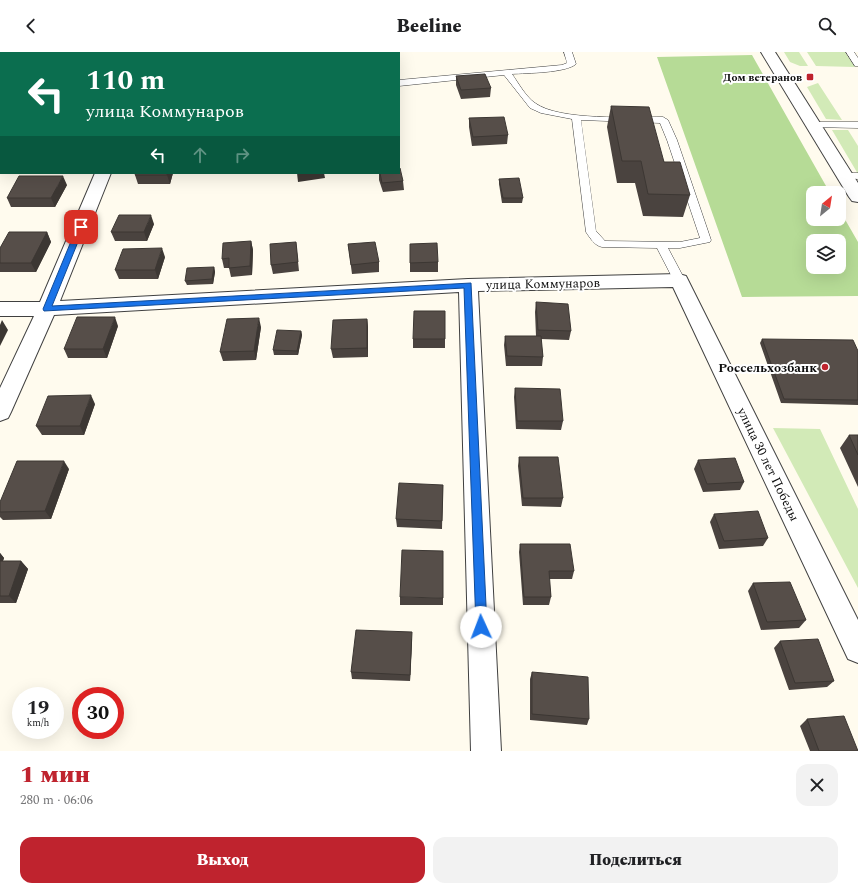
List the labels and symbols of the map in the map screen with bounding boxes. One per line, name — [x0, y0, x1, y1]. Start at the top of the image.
place label: Дом ветеранов — [723, 69, 802, 86]
marker: Дом ветеранов — [805, 72, 815, 82]
north arrow — [806, 186, 846, 226]
pin — [64, 210, 98, 244]
street label: улица Коммунаров — [485, 273, 601, 295]
place label: Россельхозбанк — [718, 358, 817, 378]
marker: Россельхозбанк — [820, 362, 830, 372]
street label: улица 30 лет Победы — [731, 403, 804, 525]
position arrow — [460, 606, 502, 648]
speed limit sign: 30 — [72, 687, 124, 739]

